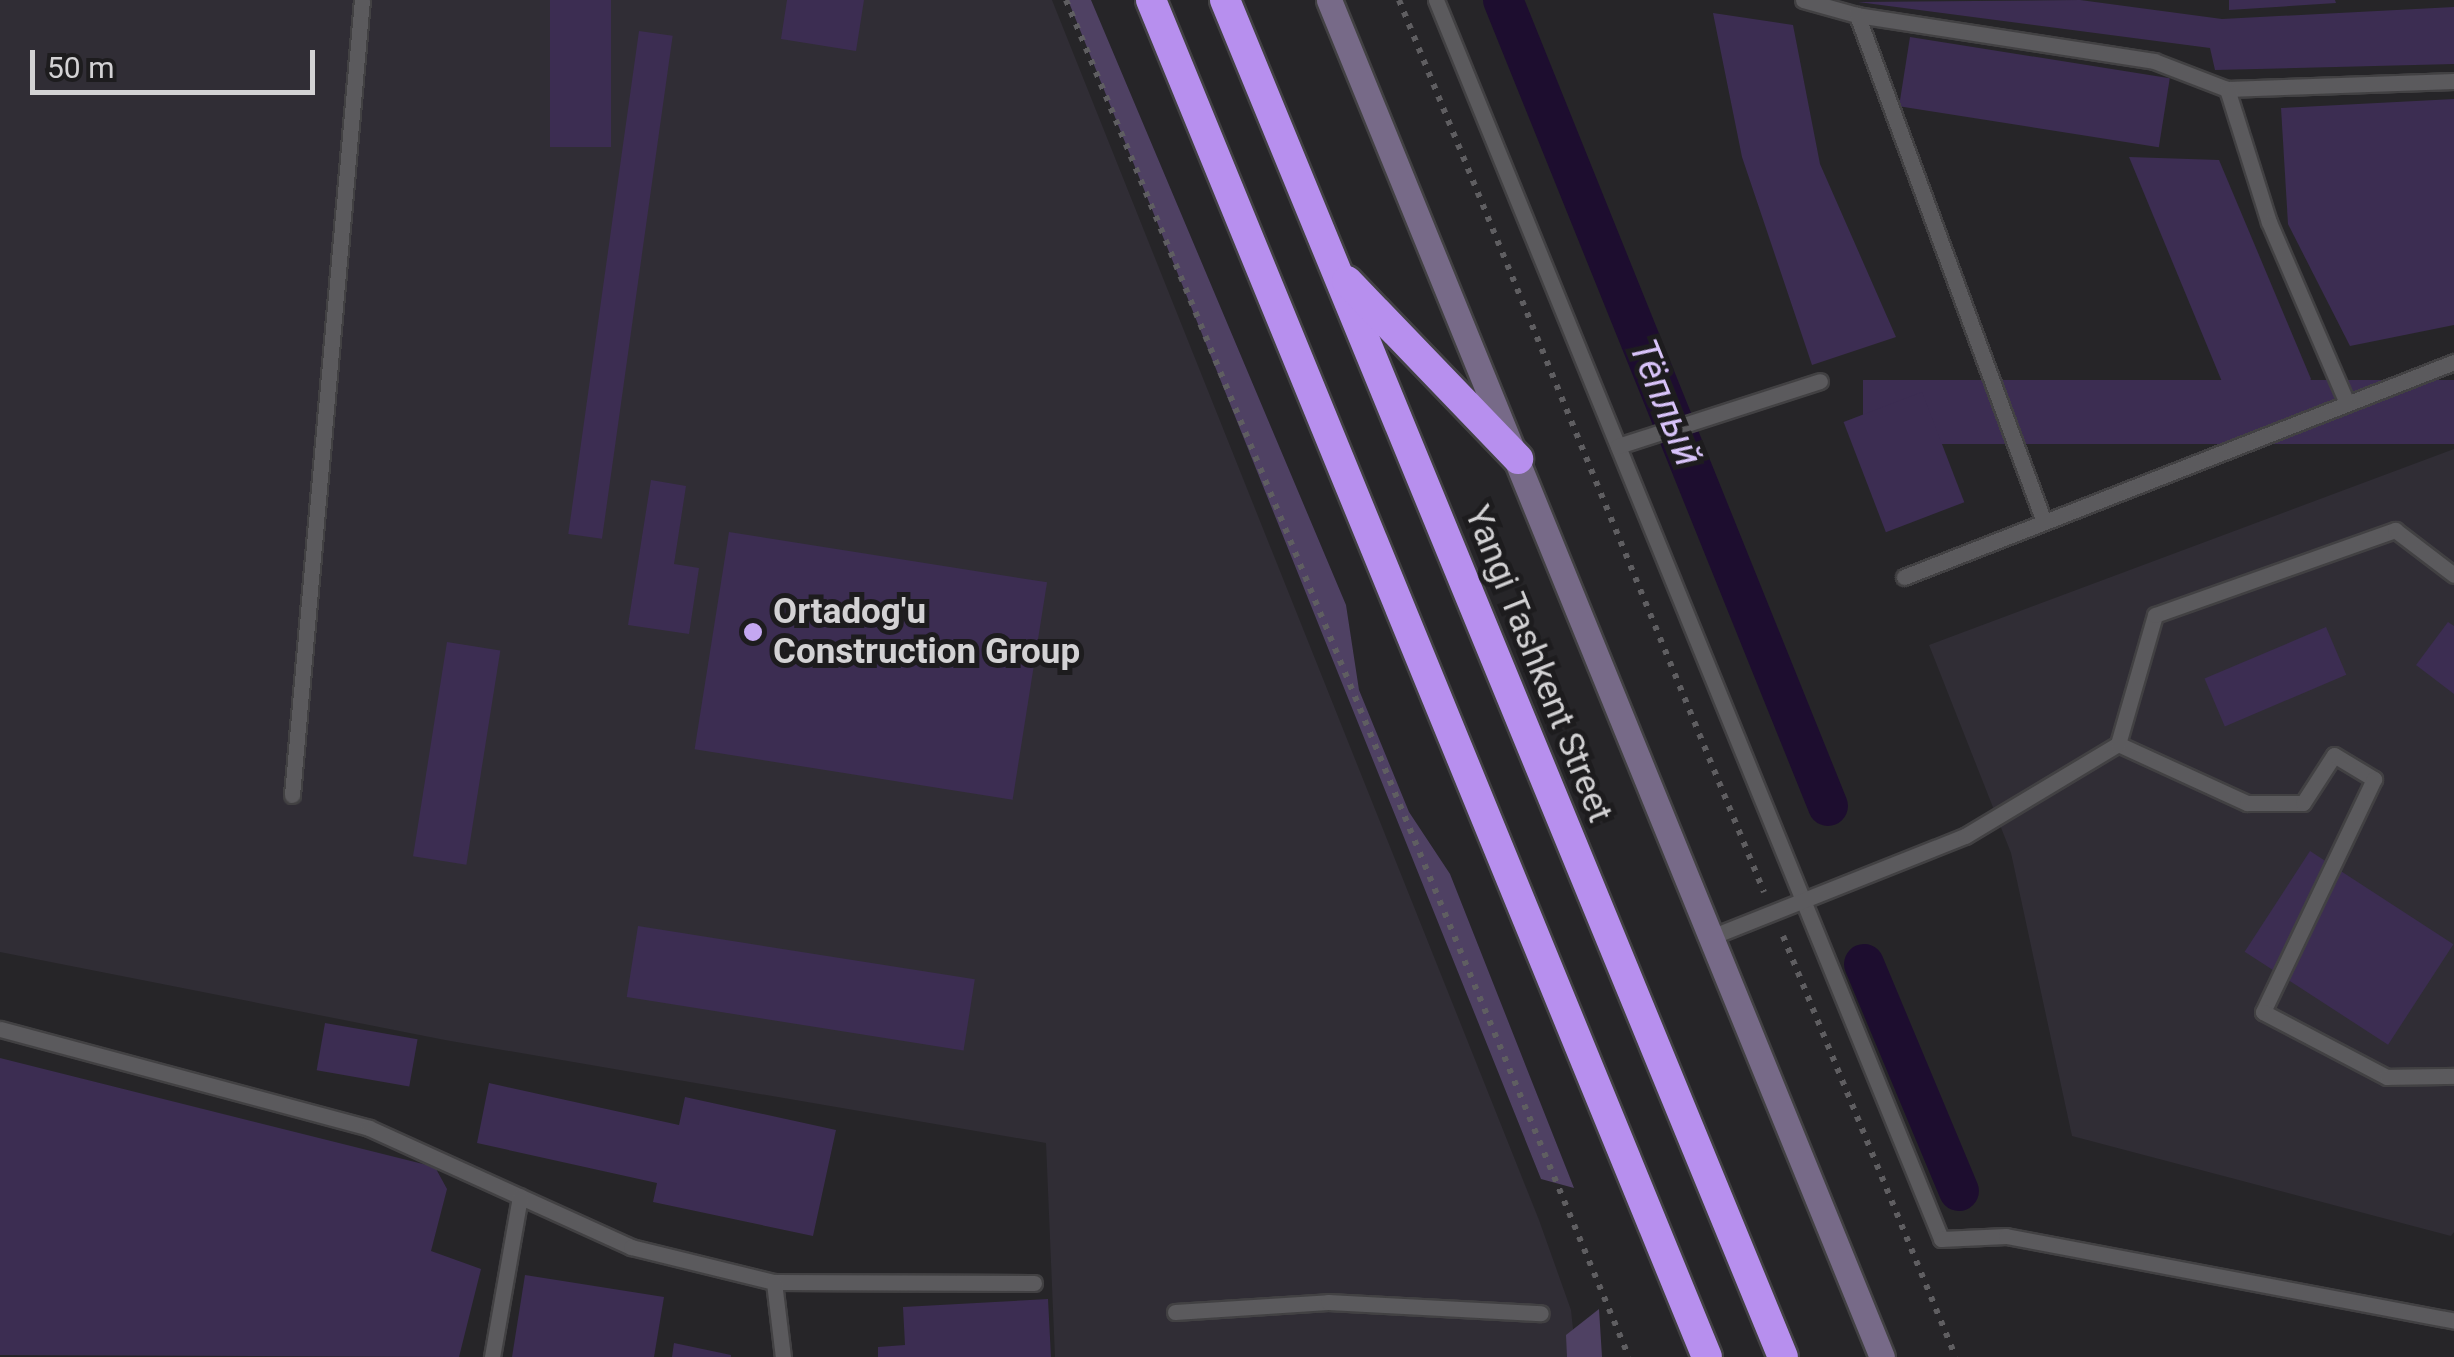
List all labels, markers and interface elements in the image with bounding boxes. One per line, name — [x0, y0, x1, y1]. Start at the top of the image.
scale bar — [35, 30, 320, 92]
text: 50 m — [47, 50, 114, 85]
water label: Тёплый — [1619, 333, 1711, 473]
street label: Yangi Tashkent Street — [1455, 499, 1621, 829]
place label: Ortadog'u Construction Group — [773, 591, 1080, 673]
marker: Ortadog'u Construction Group — [742, 621, 764, 643]

